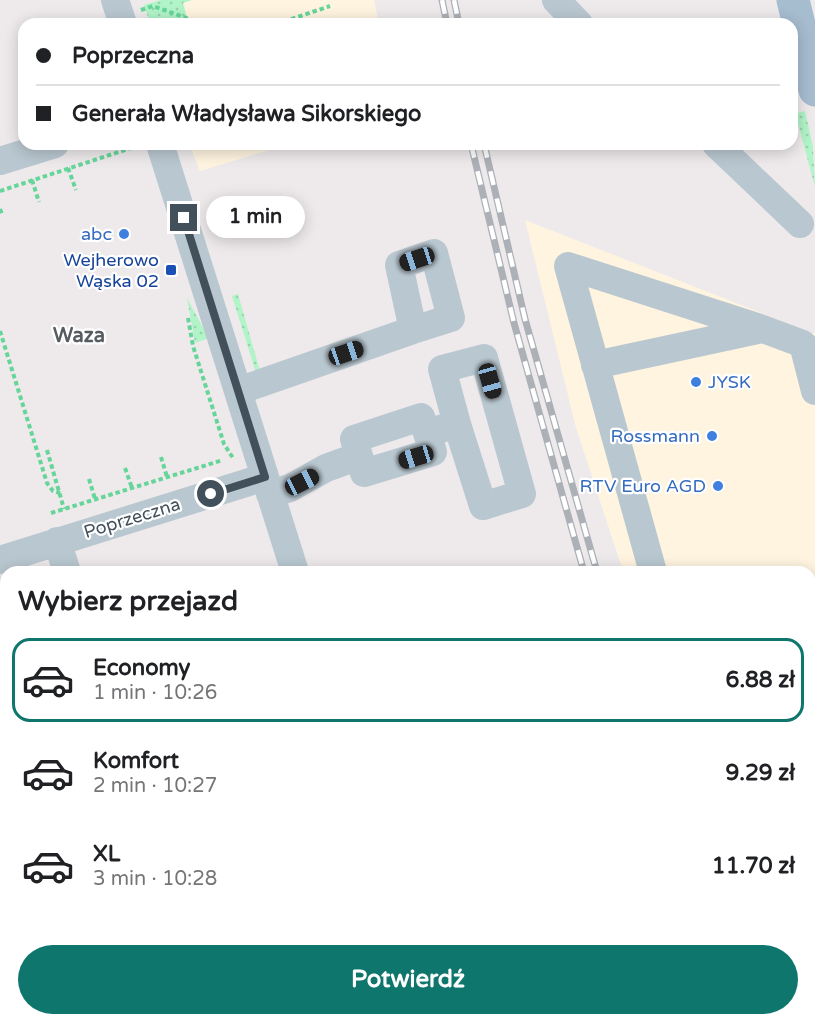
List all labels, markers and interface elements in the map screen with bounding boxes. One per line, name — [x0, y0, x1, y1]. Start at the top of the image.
text: Poprzeczna — [72, 43, 194, 69]
text: Generała Władysława Sikorskiego — [72, 101, 422, 127]
callout: 1 min — [205, 197, 304, 239]
route end — [170, 204, 197, 231]
text: 1 min — [229, 205, 282, 229]
place label: abc — [81, 223, 112, 245]
marker: abc — [117, 227, 131, 241]
car — [397, 245, 437, 273]
place label: Wejherowo Wąska 02 — [63, 249, 159, 292]
marker: Wejherowo Wąska 02 — [164, 263, 178, 277]
district label: Waza — [53, 324, 105, 348]
car — [326, 339, 366, 367]
car — [476, 361, 504, 401]
place label: JYSK — [708, 371, 751, 393]
marker: JYSK — [689, 375, 703, 389]
place label: Rossmann — [610, 425, 700, 447]
marker: Rossmann — [705, 429, 719, 443]
car — [396, 443, 436, 471]
car — [282, 466, 322, 498]
place label: RTV Euro AGD — [580, 475, 706, 497]
marker: RTV Euro AGD — [711, 479, 725, 493]
route start — [197, 480, 224, 507]
street label: Poprzeczna — [81, 493, 183, 543]
text: Wybierz przejazd — [18, 585, 238, 618]
icon: car — [21, 653, 75, 707]
text: Economy — [93, 655, 190, 681]
text: 6.88 zł — [726, 667, 795, 693]
text: 1 min · 10:26 — [93, 681, 217, 705]
icon: car — [21, 746, 75, 800]
text: Komfort — [93, 748, 179, 774]
text: 9.29 zł — [725, 760, 795, 786]
text: 2 min · 10:27 — [93, 774, 217, 798]
icon: car — [21, 839, 75, 893]
text: XL — [93, 841, 120, 867]
text: 11.70 zł — [712, 853, 795, 879]
text: 3 min · 10:28 — [93, 867, 217, 891]
button: Potwierdź — [18, 945, 798, 1014]

